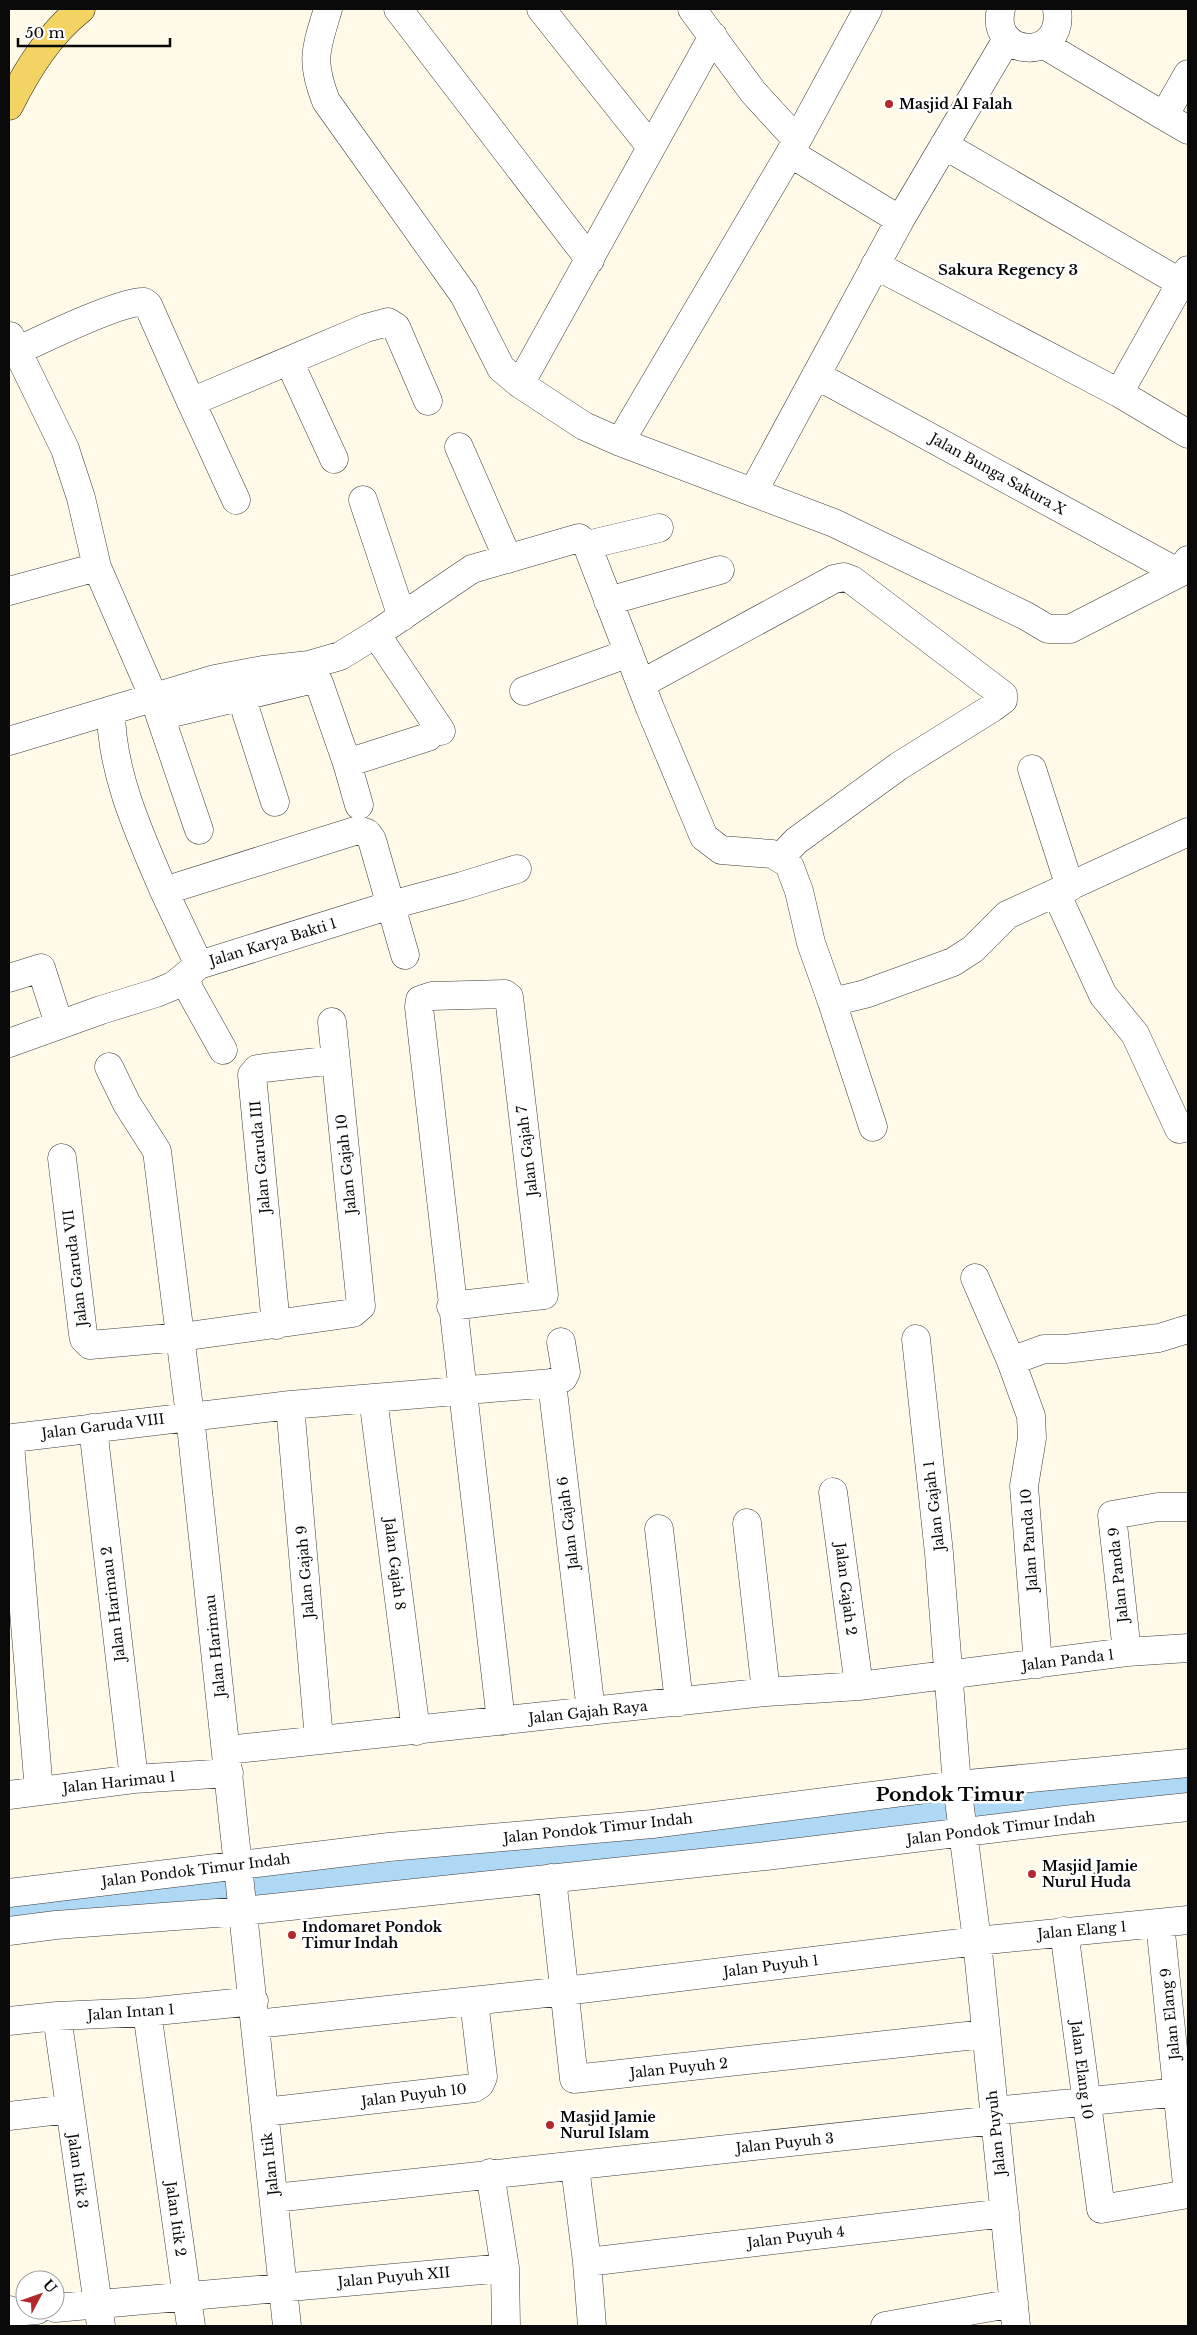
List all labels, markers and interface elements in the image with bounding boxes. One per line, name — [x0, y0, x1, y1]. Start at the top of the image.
scale bar — [18, 15, 170, 47]
text: 50 m — [25, 23, 65, 42]
place label: Masjid Al Falah — [899, 95, 1013, 113]
marker: Masjid Al Falah — [883, 98, 895, 110]
district label: Sakura Regency 3 — [938, 260, 1078, 279]
street label: Jalan Bunga Sakura X — [925, 428, 1070, 519]
street label: Jalan Karya Bakti 1 — [205, 914, 339, 970]
street label: Jalan Garuda III — [246, 1100, 274, 1216]
street label: Jalan Gajah 7 — [512, 1104, 542, 1199]
street label: Jalan Gajah 10 — [332, 1113, 360, 1217]
street label: Jalan Garuda VII — [59, 1208, 91, 1330]
street label: Jalan Garuda VIII — [39, 1410, 166, 1443]
street label: Jalan Gajah 1 — [920, 1460, 949, 1554]
street label: Jalan Gajah 6 — [553, 1476, 583, 1572]
street label: Jalan Panda 10 — [1016, 1488, 1042, 1594]
street label: Jalan Gajah 8 — [380, 1515, 410, 1611]
street label: Jalan Gajah 9 — [292, 1525, 318, 1621]
street label: Jalan Panda 9 — [1104, 1526, 1132, 1626]
street label: Jalan Gajah 2 — [831, 1540, 861, 1636]
street label: Jalan Harimau 2 — [97, 1545, 129, 1665]
street label: Jalan Harimau — [201, 1593, 230, 1700]
street label: Jalan Panda 1 — [1019, 1645, 1115, 1675]
street label: Jalan Gajah Raya — [526, 1697, 649, 1727]
street label: Jalan Harimau 1 — [60, 1767, 176, 1797]
district label: Pondok Timur — [876, 1783, 1025, 1806]
street label: Jalan Pondok Timur Indah — [904, 1807, 1097, 1849]
street label: Jalan Pondok Timur Indah — [501, 1809, 694, 1847]
street label: Jalan Pondok Timur Indah — [99, 1849, 292, 1891]
place label: Masjid Jamie Nurul Huda — [1042, 1857, 1138, 1891]
marker: Masjid Jamie Nurul Huda — [1026, 1868, 1038, 1880]
street label: Jalan Elang 1 — [1035, 1917, 1127, 1943]
place label: Indomaret Pondok Timur Indah — [302, 1918, 443, 1952]
marker: Indomaret Pondok Timur Indah — [286, 1929, 298, 1941]
street label: Jalan Puyuh 1 — [720, 1951, 820, 1981]
street label: Jalan Elang 9 — [1156, 1967, 1184, 2063]
street label: Jalan Intan 1 — [85, 2000, 175, 2024]
street label: Jalan Elang 10 — [1067, 2018, 1097, 2120]
street label: Jalan Puyuh 2 — [627, 2054, 729, 2082]
street label: Jalan Puyuh 10 — [358, 2080, 468, 2111]
street label: Jalan Puyuh — [983, 2089, 1010, 2179]
place label: Masjid Jamie Nurul Islam — [560, 2108, 656, 2142]
marker: Masjid Jamie Nurul Islam — [544, 2119, 556, 2131]
street label: Jalan Puyuh 3 — [733, 2129, 835, 2157]
street label: Jalan Itik 3 — [64, 2130, 92, 2210]
street label: Jalan Itik — [258, 2131, 282, 2198]
street label: Jalan Itik 2 — [162, 2178, 190, 2258]
street label: Jalan Puyuh 4 — [744, 2222, 846, 2252]
street label: Jalan Puyuh XII — [335, 2263, 451, 2291]
north arrow — [15, 2270, 65, 2320]
text: U — [39, 2276, 61, 2298]

